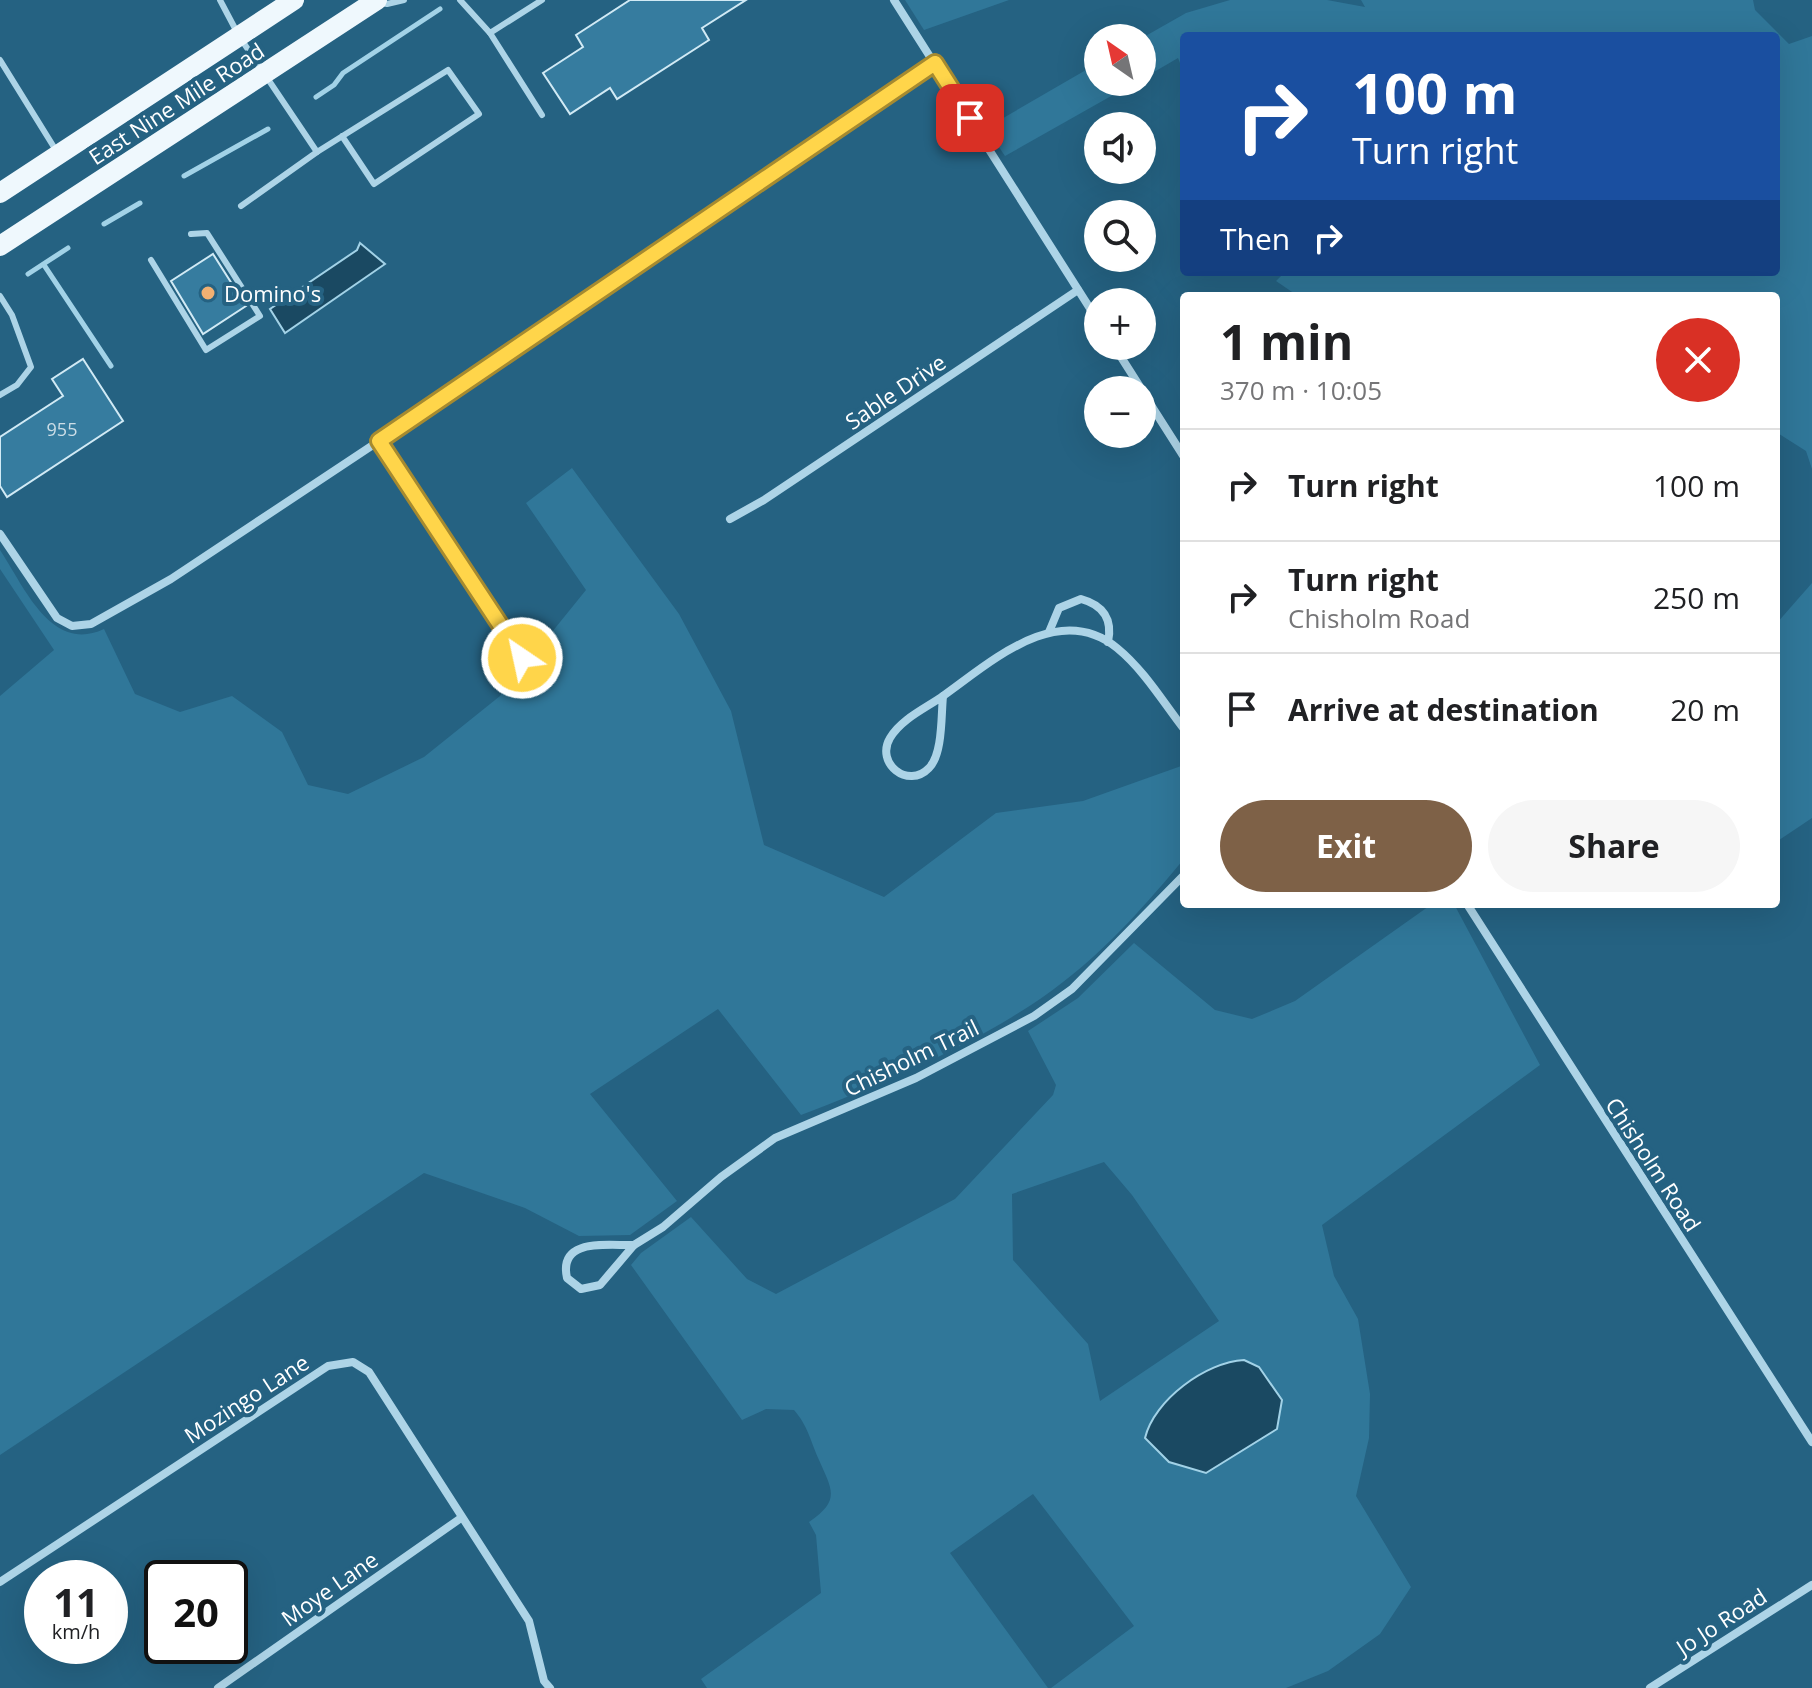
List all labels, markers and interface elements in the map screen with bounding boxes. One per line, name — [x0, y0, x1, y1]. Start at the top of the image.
north arrow — [1084, 24, 1156, 96]
map controls — [1084, 24, 1156, 448]
street label: East Nine Mile Road — [82, 35, 270, 171]
text: 100 m — [1352, 54, 1518, 130]
icon: right — [1220, 64, 1324, 168]
pin — [936, 84, 1004, 152]
icon: arrive — [948, 96, 992, 140]
button: sound — [1084, 112, 1156, 184]
text: Turn right — [1352, 126, 1518, 175]
button: search — [1084, 200, 1156, 272]
icon: right — [1306, 216, 1350, 260]
text: Then — [1220, 218, 1290, 259]
place label: Domino's — [224, 278, 321, 308]
marker: Domino's — [199, 284, 217, 302]
button: + — [1084, 288, 1156, 360]
text: 1 min — [1220, 309, 1353, 374]
button: close — [1656, 318, 1740, 402]
street label: Sable Drive — [839, 346, 951, 436]
text: 370 m · 10:05 — [1220, 372, 1382, 408]
button: − — [1084, 376, 1156, 448]
house number: 955 — [47, 417, 77, 441]
icon: right — [1220, 463, 1264, 507]
text: Turn right — [1288, 465, 1439, 506]
text: 100 m — [1653, 465, 1740, 506]
text: Turn right — [1288, 559, 1439, 600]
icon: right — [1220, 575, 1264, 619]
text: 250 m — [1653, 577, 1740, 618]
text: Chisholm Road — [1288, 600, 1470, 636]
position arrow — [480, 616, 564, 700]
icon: arrive — [1220, 687, 1264, 731]
text: Arrive at destination — [1288, 689, 1599, 730]
text: 20 m — [1670, 689, 1740, 730]
button: Exit — [1220, 800, 1472, 892]
button: Share — [1488, 800, 1740, 892]
street label: Chisholm Trail — [839, 1011, 983, 1103]
street label: Chisholm Road — [1599, 1091, 1709, 1237]
street label: Mozingo Lane — [178, 1347, 314, 1449]
street label: Moye Lane — [275, 1544, 383, 1632]
speed limit sign: 20 — [144, 1560, 248, 1664]
text: 11 — [53, 1574, 99, 1629]
street label: Jo Jo Road — [1668, 1581, 1772, 1663]
text: km/h — [52, 1618, 100, 1645]

